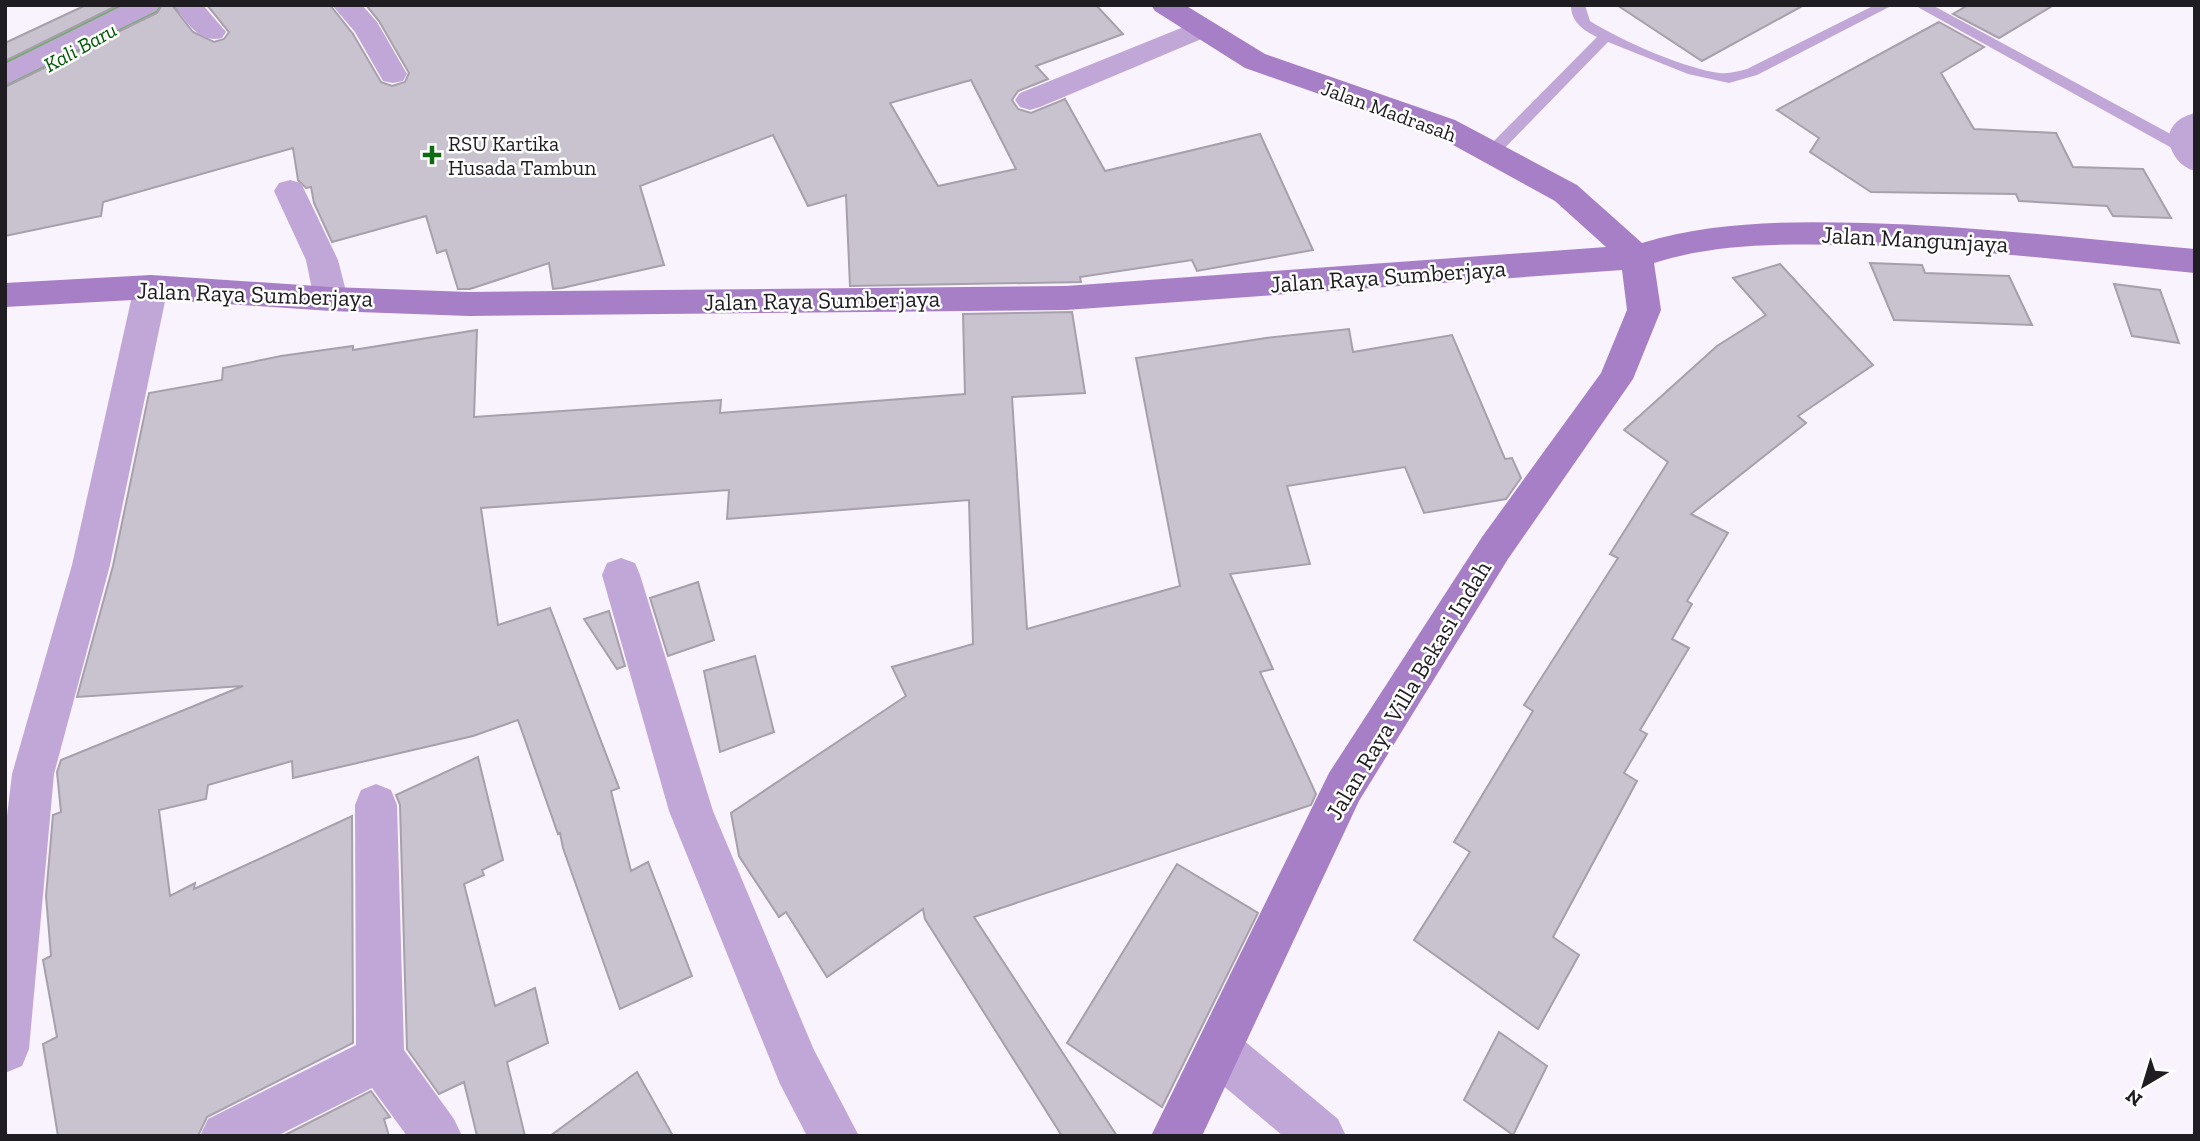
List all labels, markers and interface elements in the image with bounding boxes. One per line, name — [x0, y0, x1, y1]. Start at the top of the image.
water label: Kali Baru — [39, 17, 121, 77]
street label: Jalan Madrasah — [1318, 75, 1460, 147]
place label: RSU Kartika Husada Tambun — [448, 131, 596, 180]
marker: RSU Kartika Husada Tambun — [422, 145, 442, 165]
street label: Jalan Mangunjaya — [1821, 220, 2009, 258]
street label: Jalan Raya Sumberjaya — [1269, 253, 1507, 299]
street label: Jalan Raya Sumberjaya — [136, 275, 374, 313]
street label: Jalan Raya Sumberjaya — [704, 283, 941, 317]
street label: Jalan Raya Villa Bekasi Indah — [1319, 555, 1497, 825]
north arrow — [2109, 1050, 2179, 1120]
text: N — [2121, 1084, 2147, 1112]

